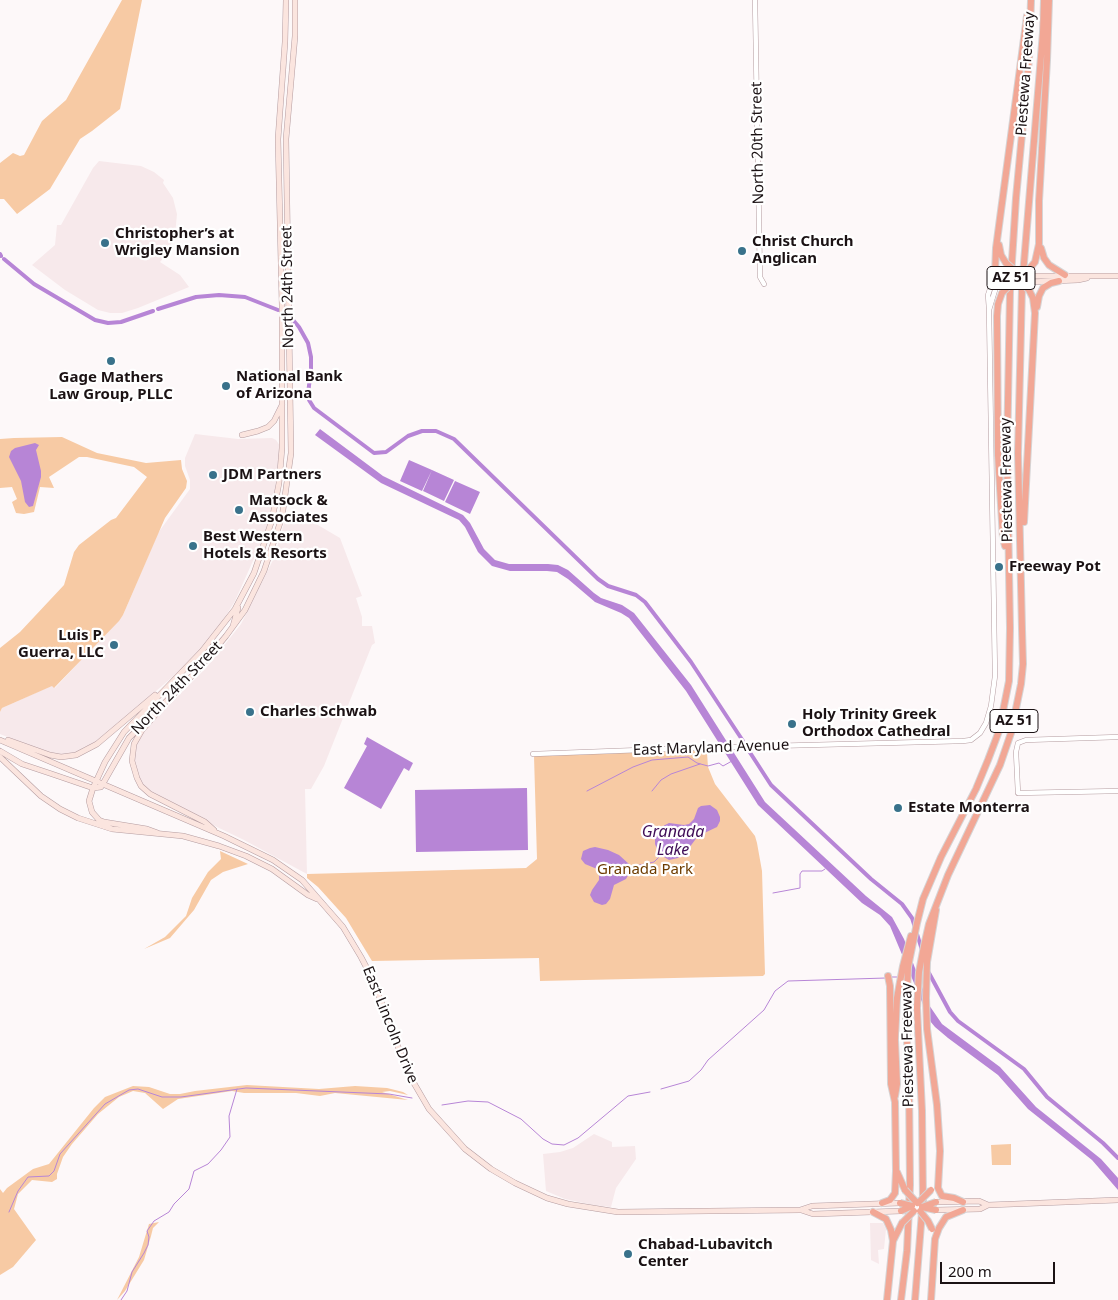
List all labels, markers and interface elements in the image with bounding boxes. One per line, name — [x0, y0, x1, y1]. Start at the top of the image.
street label: Piestewa Freeway — [1013, 11, 1039, 137]
street label: North 20th Street — [748, 81, 768, 205]
place label: Christopher’s at Wrigley Mansion — [115, 225, 240, 260]
street label: North 24th Street — [278, 225, 298, 349]
place label: Christ Church Anglican — [752, 233, 854, 268]
marker: Christopher’s at Wrigley Mansion — [99, 237, 111, 249]
marker: Christ Church Anglican — [736, 245, 748, 257]
road number: AZ 51 — [987, 266, 1035, 290]
marker: Gage Mathers Law Group, PLLC — [105, 355, 117, 367]
place label: National Bank of Arizona — [236, 368, 343, 403]
place label: Gage Mathers Law Group, PLLC — [49, 369, 173, 404]
marker: National Bank of Arizona — [220, 380, 232, 392]
street label: Piestewa Freeway — [997, 418, 1017, 542]
place label: JDM Partners — [223, 466, 321, 484]
marker: JDM Partners — [207, 469, 219, 481]
place label: Matsock & Associates — [249, 492, 328, 527]
marker: Matsock & Associates — [233, 504, 245, 516]
place label: Best Western Hotels & Resorts — [203, 528, 327, 563]
marker: Best Western Hotels & Resorts — [187, 540, 199, 552]
place label: Freeway Pot — [1009, 558, 1101, 576]
marker: Freeway Pot — [993, 561, 1005, 573]
place label: Luis P. Guerra, LLC — [18, 627, 104, 662]
street label: North 24th Street — [128, 638, 226, 738]
marker: Luis P. Guerra, LLC — [108, 639, 120, 651]
place label: Charles Schwab — [260, 703, 377, 721]
marker: Charles Schwab — [244, 706, 256, 718]
place label: Holy Trinity Greek Orthodox Cathedral — [802, 706, 950, 741]
road number: AZ 51 — [990, 709, 1038, 732]
marker: Holy Trinity Greek Orthodox Cathedral — [786, 718, 798, 730]
street label: East Maryland Avenue — [633, 736, 789, 760]
place label: Estate Monterra — [908, 799, 1030, 817]
marker: Estate Monterra — [892, 802, 904, 814]
water label: Granada Lake — [642, 822, 704, 860]
park label: Granada Park — [597, 861, 693, 879]
street label: East Lincoln Drive — [358, 964, 422, 1086]
street label: Piestewa Freeway — [898, 983, 918, 1107]
place label: Chabad-Lubavitch Center — [638, 1236, 773, 1271]
marker: Chabad-Lubavitch Center — [622, 1248, 634, 1260]
scale bar — [943, 1252, 1058, 1284]
text: 200 m — [948, 1261, 992, 1281]

